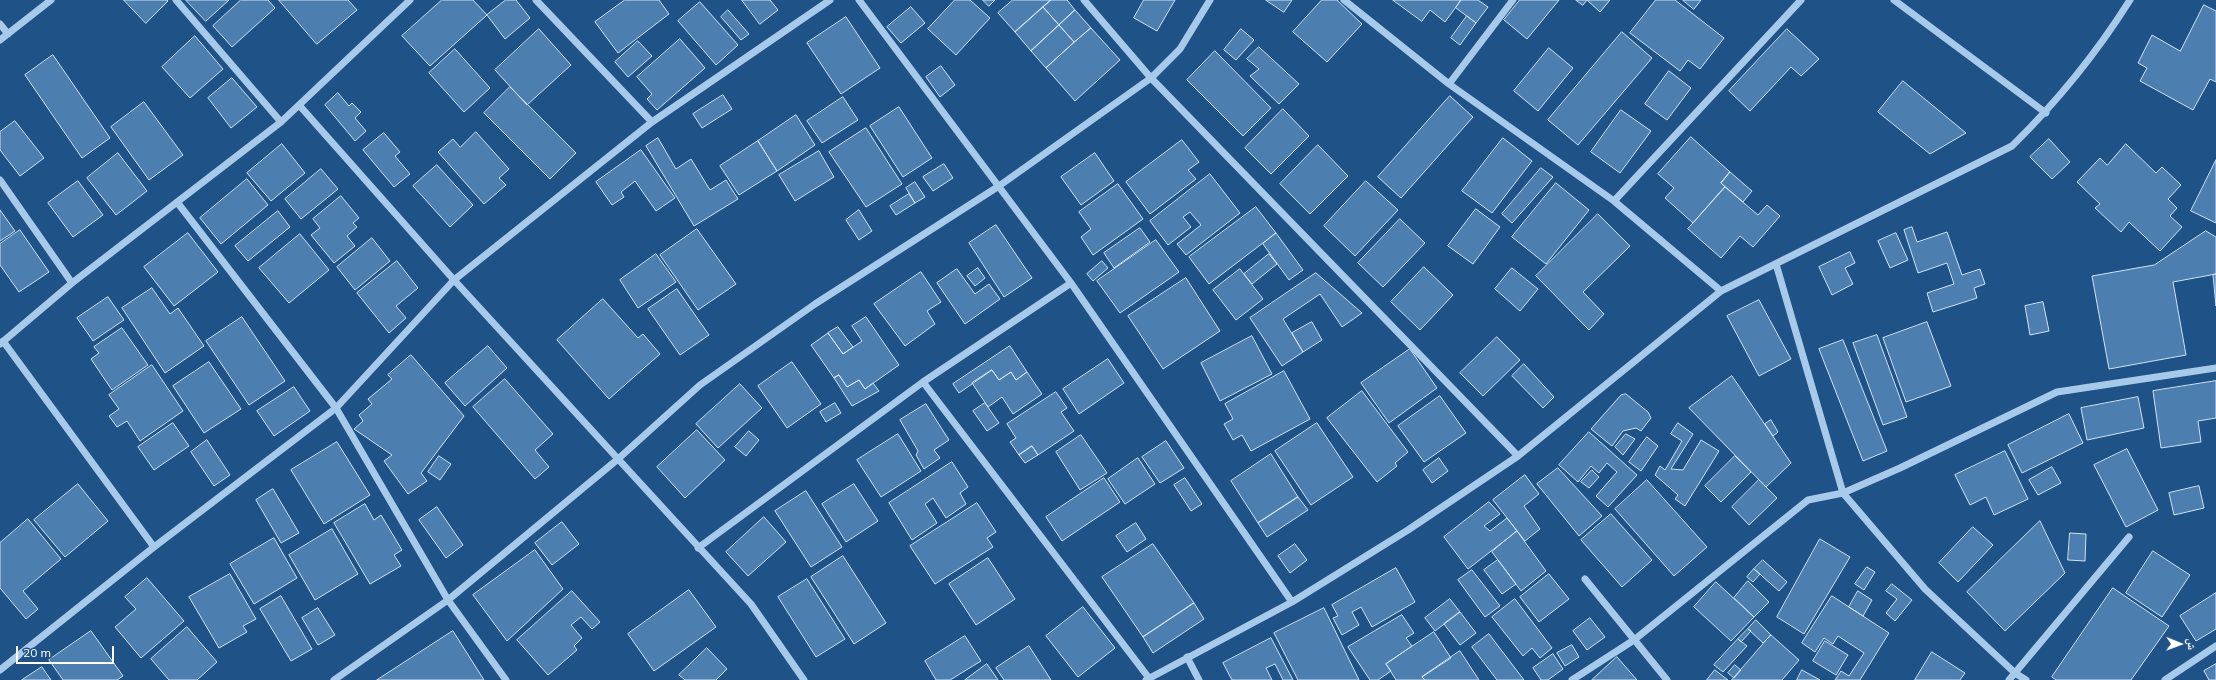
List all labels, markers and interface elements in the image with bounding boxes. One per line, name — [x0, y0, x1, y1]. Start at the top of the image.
north arrow — [2160, 624, 2200, 664]
scale bar — [18, 638, 116, 664]
text: ش — [2185, 638, 2199, 650]
text: 20 m — [23, 645, 51, 660]

